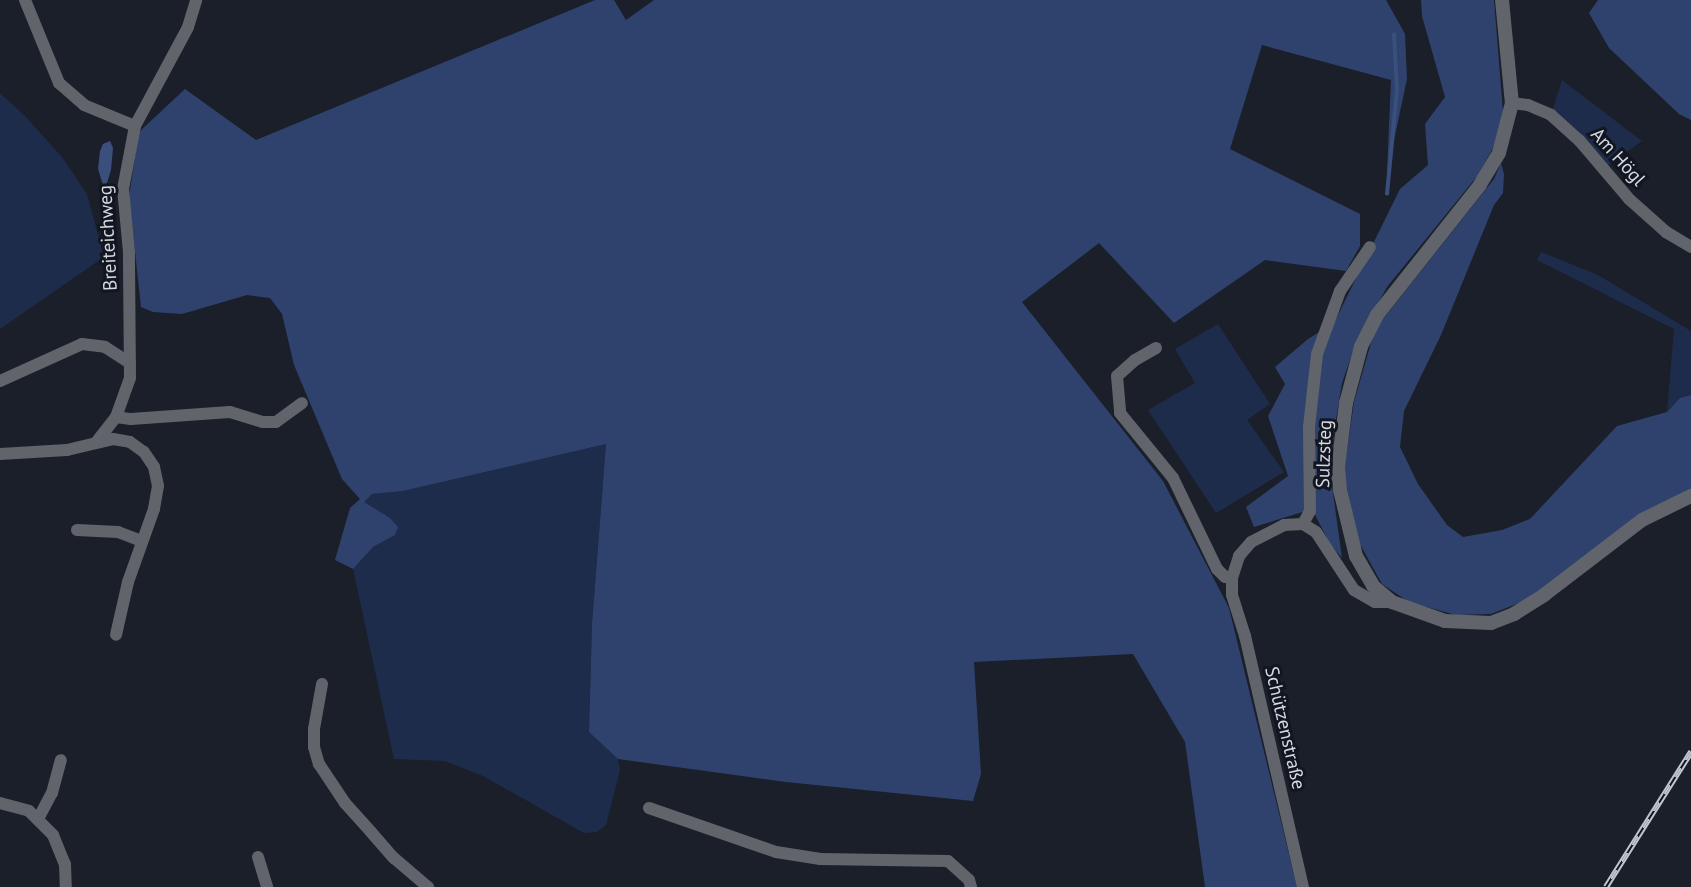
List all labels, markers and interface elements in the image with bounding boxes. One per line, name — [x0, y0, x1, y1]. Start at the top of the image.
street label: Am Högl — [1586, 123, 1650, 191]
street label: Breiteichweg — [94, 185, 122, 291]
street label: Sulzsteg — [1311, 419, 1337, 489]
street label: Schützenstraße — [1260, 664, 1310, 792]

